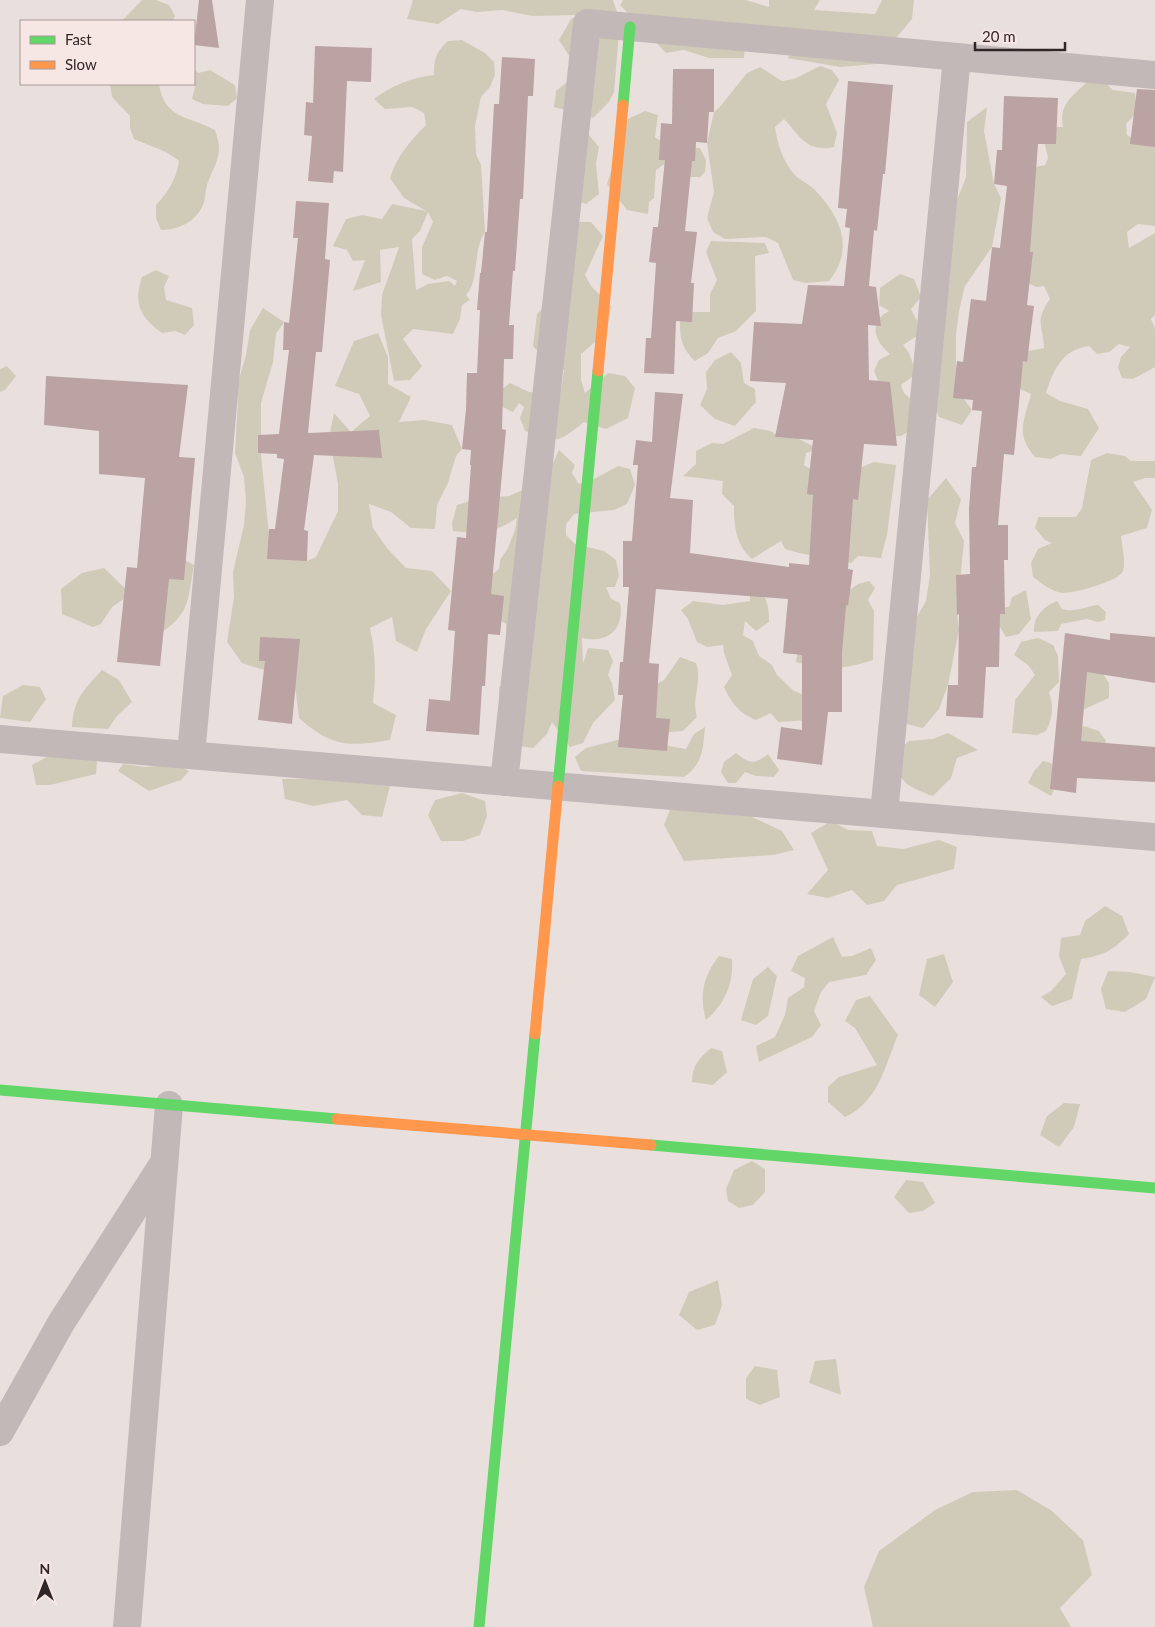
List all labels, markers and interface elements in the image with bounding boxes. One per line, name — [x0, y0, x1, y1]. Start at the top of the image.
legend — [20, 20, 195, 85]
scale bar — [975, 20, 1065, 52]
text: 20 m — [982, 27, 1016, 45]
text: Fast — [65, 30, 92, 48]
text: Slow — [65, 55, 97, 73]
north arrow — [20, 1557, 70, 1607]
text: N — [40, 1560, 50, 1577]

